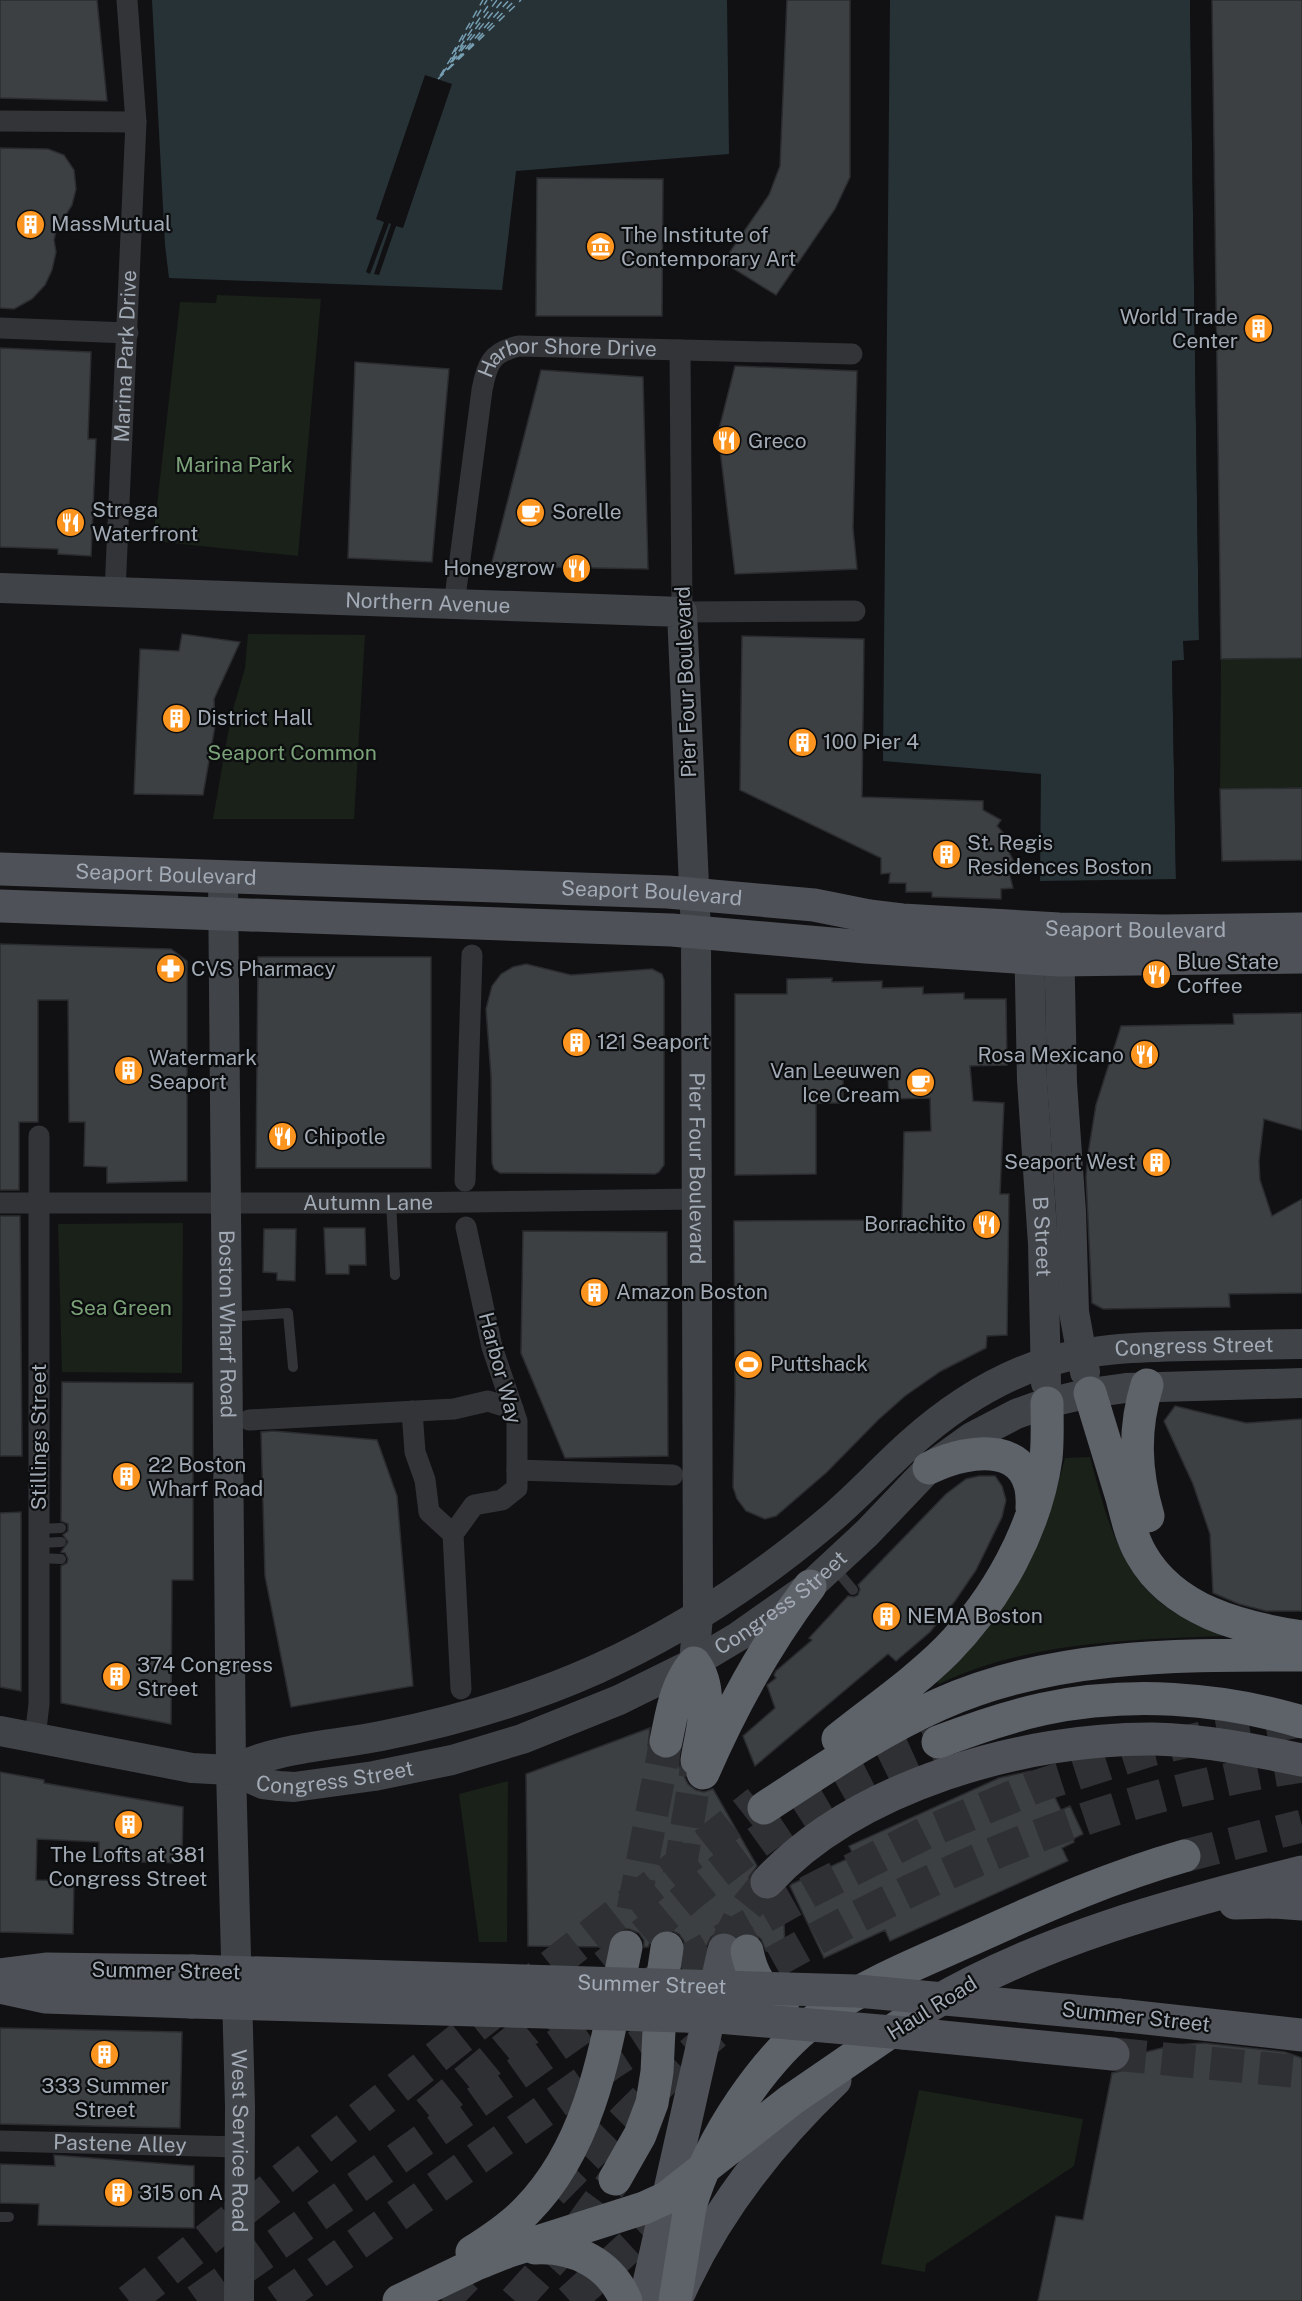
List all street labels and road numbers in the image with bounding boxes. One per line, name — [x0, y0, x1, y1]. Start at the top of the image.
street label: Marina Park Drive — [109, 269, 141, 443]
street label: Harbor Shore Drive — [472, 333, 657, 381]
street label: Pier Four Boulevard — [670, 586, 701, 778]
street label: Northern Avenue — [345, 587, 511, 618]
street label: Seaport Boulevard — [75, 859, 257, 890]
street label: Seaport Boulevard — [561, 875, 743, 911]
street label: Seaport Boulevard — [1044, 915, 1226, 943]
street label: Pier Four Boulevard — [684, 1072, 710, 1264]
street label: Autumn Lane — [303, 1189, 433, 1215]
street label: B Street — [1028, 1196, 1057, 1277]
street label: Boston Wharf Road — [214, 1230, 241, 1418]
street label: Harbor Way — [474, 1309, 527, 1426]
street label: Congress Street — [1114, 1332, 1274, 1361]
street label: Stillings Street — [26, 1364, 51, 1510]
street label: Congress Street — [710, 1545, 852, 1660]
street label: Congress Street — [255, 1755, 416, 1799]
street label: Summer Street — [91, 1957, 241, 1984]
street label: Summer Street — [577, 1970, 727, 1999]
street label: Haul Road — [882, 1970, 981, 2045]
street label: Summer Street — [1061, 1996, 1212, 2037]
street label: West Service Road — [226, 2049, 253, 2232]
street label: Pastene Alley — [53, 2129, 187, 2158]

